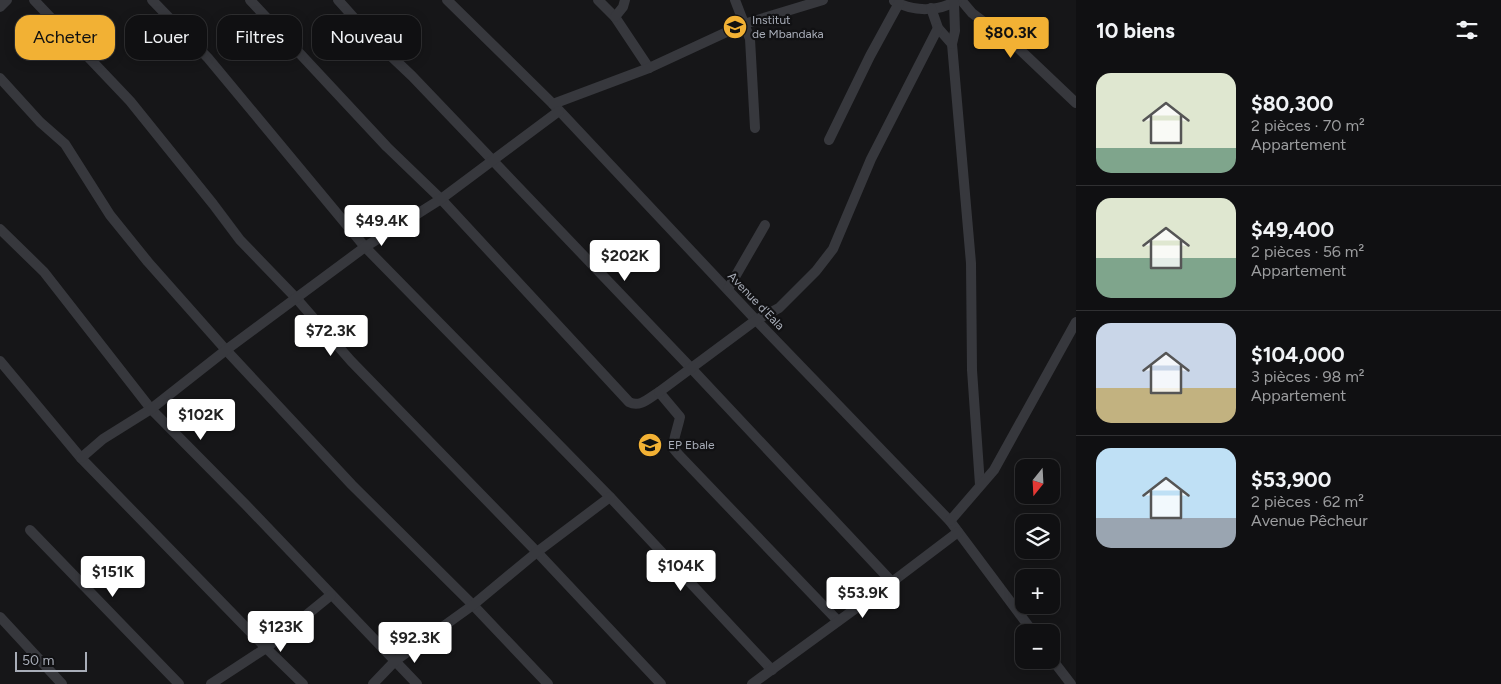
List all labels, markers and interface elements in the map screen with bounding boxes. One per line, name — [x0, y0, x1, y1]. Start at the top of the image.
place label: Institut de Mbandaka — [752, 13, 824, 41]
school or university icon: Institut de Mbandaka — [722, 14, 748, 40]
chip: Acheter — [15, 15, 115, 60]
chip: Louer — [125, 15, 207, 60]
chip: Filtres — [217, 15, 302, 60]
chip: Nouveau — [312, 15, 421, 60]
icon: filters — [1453, 16, 1481, 44]
pin: $80.3K — [970, 17, 1052, 59]
text: 10 biens — [1096, 18, 1175, 43]
text: $80.3K — [985, 23, 1037, 42]
text: $80,300 — [1251, 91, 1333, 116]
icon: home — [1136, 93, 1196, 153]
text: 2 pièces · 70 m² — [1251, 116, 1365, 135]
text: Appartement — [1251, 135, 1346, 154]
pin: $49.4K — [341, 204, 423, 247]
text: $49.4K — [355, 211, 409, 230]
text: $49,400 — [1251, 217, 1334, 242]
icon: home — [1136, 218, 1196, 278]
pin: $202K — [590, 240, 660, 282]
text: 2 pièces · 56 m² — [1251, 242, 1364, 261]
text: $202K — [601, 246, 649, 265]
text: Appartement — [1251, 261, 1346, 280]
street label: Avenue d'Eala — [725, 269, 787, 333]
pin: $72.3K — [290, 314, 372, 357]
text: $72.3K — [306, 321, 356, 340]
text: $104,000 — [1251, 342, 1345, 367]
icon: home — [1136, 343, 1196, 403]
text: 3 pièces · 98 m² — [1251, 367, 1365, 386]
text: Appartement — [1251, 386, 1346, 405]
pin: $102K — [166, 398, 236, 441]
text: $102K — [178, 405, 224, 424]
school or university icon: EP Ebale — [637, 432, 663, 458]
place label: EP Ebale — [668, 438, 715, 452]
north arrow — [1015, 459, 1060, 504]
map controls — [1015, 459, 1060, 669]
text: $53,900 — [1251, 467, 1331, 492]
icon: home — [1136, 468, 1196, 528]
text: 2 pièces · 62 m² — [1251, 492, 1364, 511]
text: Avenue Pêcheur — [1251, 511, 1368, 530]
button: layers — [1015, 514, 1060, 559]
pin: $104K — [646, 550, 716, 592]
pin: $151K — [78, 556, 148, 598]
text: $104K — [658, 556, 704, 575]
text: $151K — [92, 562, 134, 581]
button: + — [1015, 569, 1060, 614]
pin: $53.9K — [822, 576, 904, 619]
text: $53.9K — [838, 583, 888, 602]
pin: $123K — [246, 610, 316, 653]
text: $123K — [259, 617, 303, 636]
pin: $92.3K — [374, 622, 456, 664]
button: − — [1015, 624, 1060, 669]
text: $92.3K — [390, 628, 440, 647]
scale bar — [15, 649, 88, 672]
text: 50 m — [22, 652, 54, 669]

